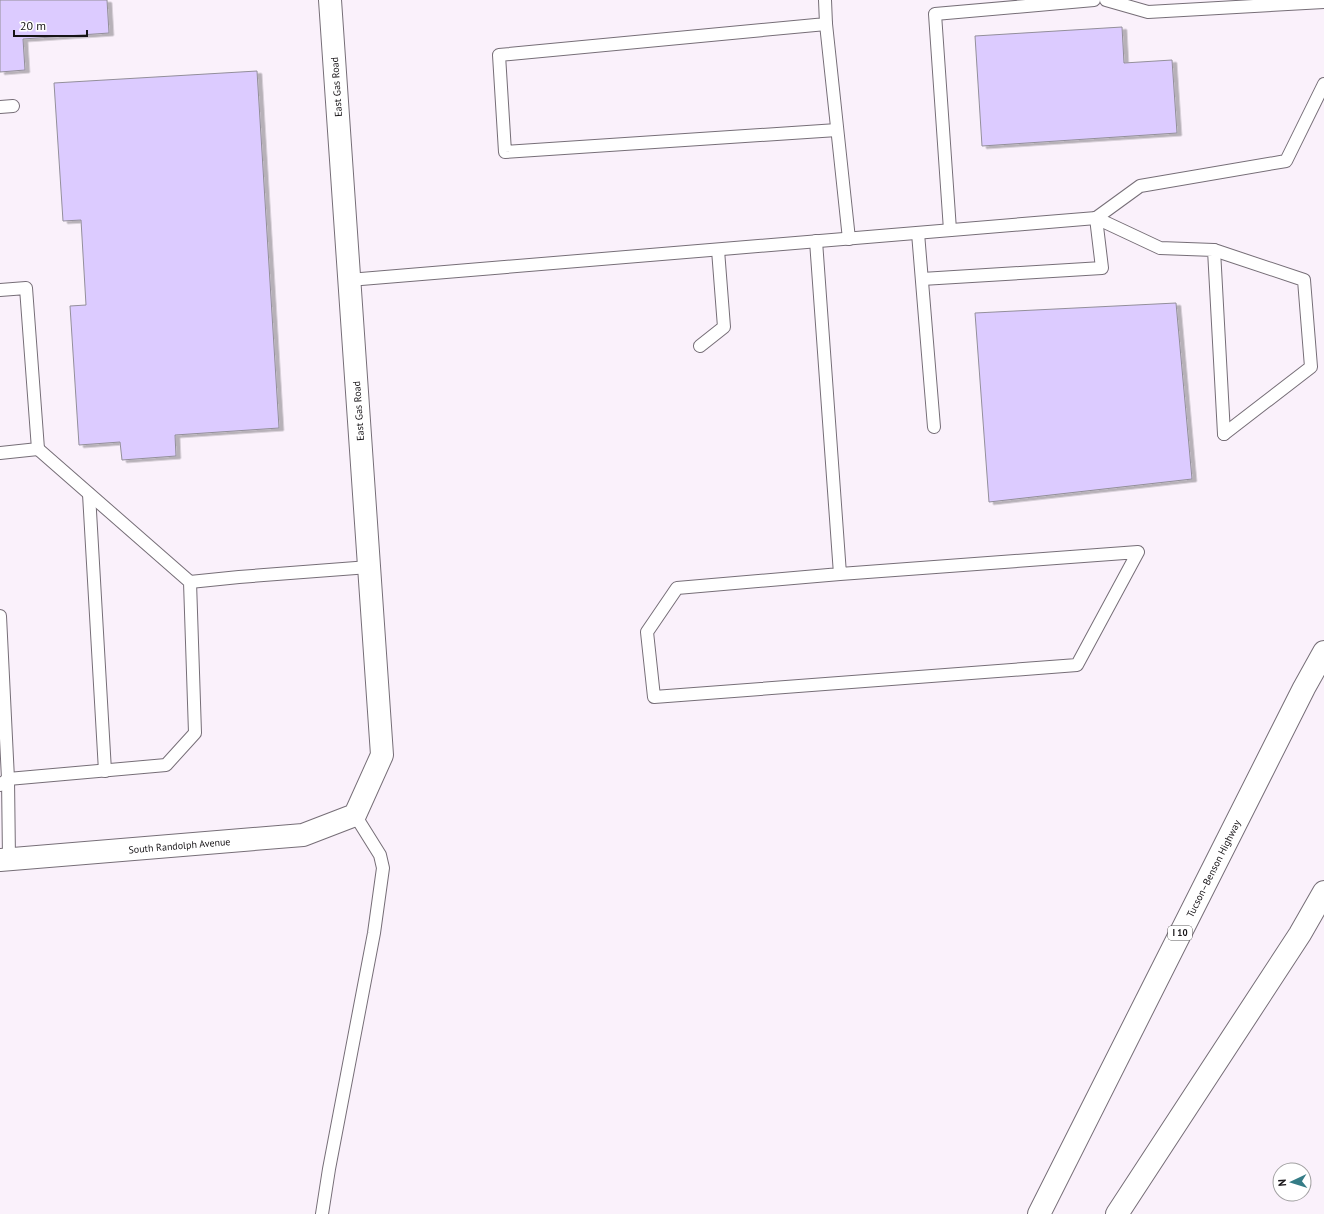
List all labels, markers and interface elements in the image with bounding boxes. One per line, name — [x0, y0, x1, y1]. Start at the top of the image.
scale bar — [14, 12, 87, 38]
text: 20 m — [20, 18, 46, 33]
street label: East Gas Road — [328, 57, 345, 117]
street label: East Gas Road — [350, 381, 367, 441]
street label: Tucson–Benson Highway — [1184, 817, 1244, 920]
street label: South Randolph Avenue — [128, 835, 231, 856]
road number: I 10 — [1168, 926, 1192, 940]
north arrow — [1272, 1162, 1312, 1202]
text: N — [1275, 1179, 1289, 1187]

